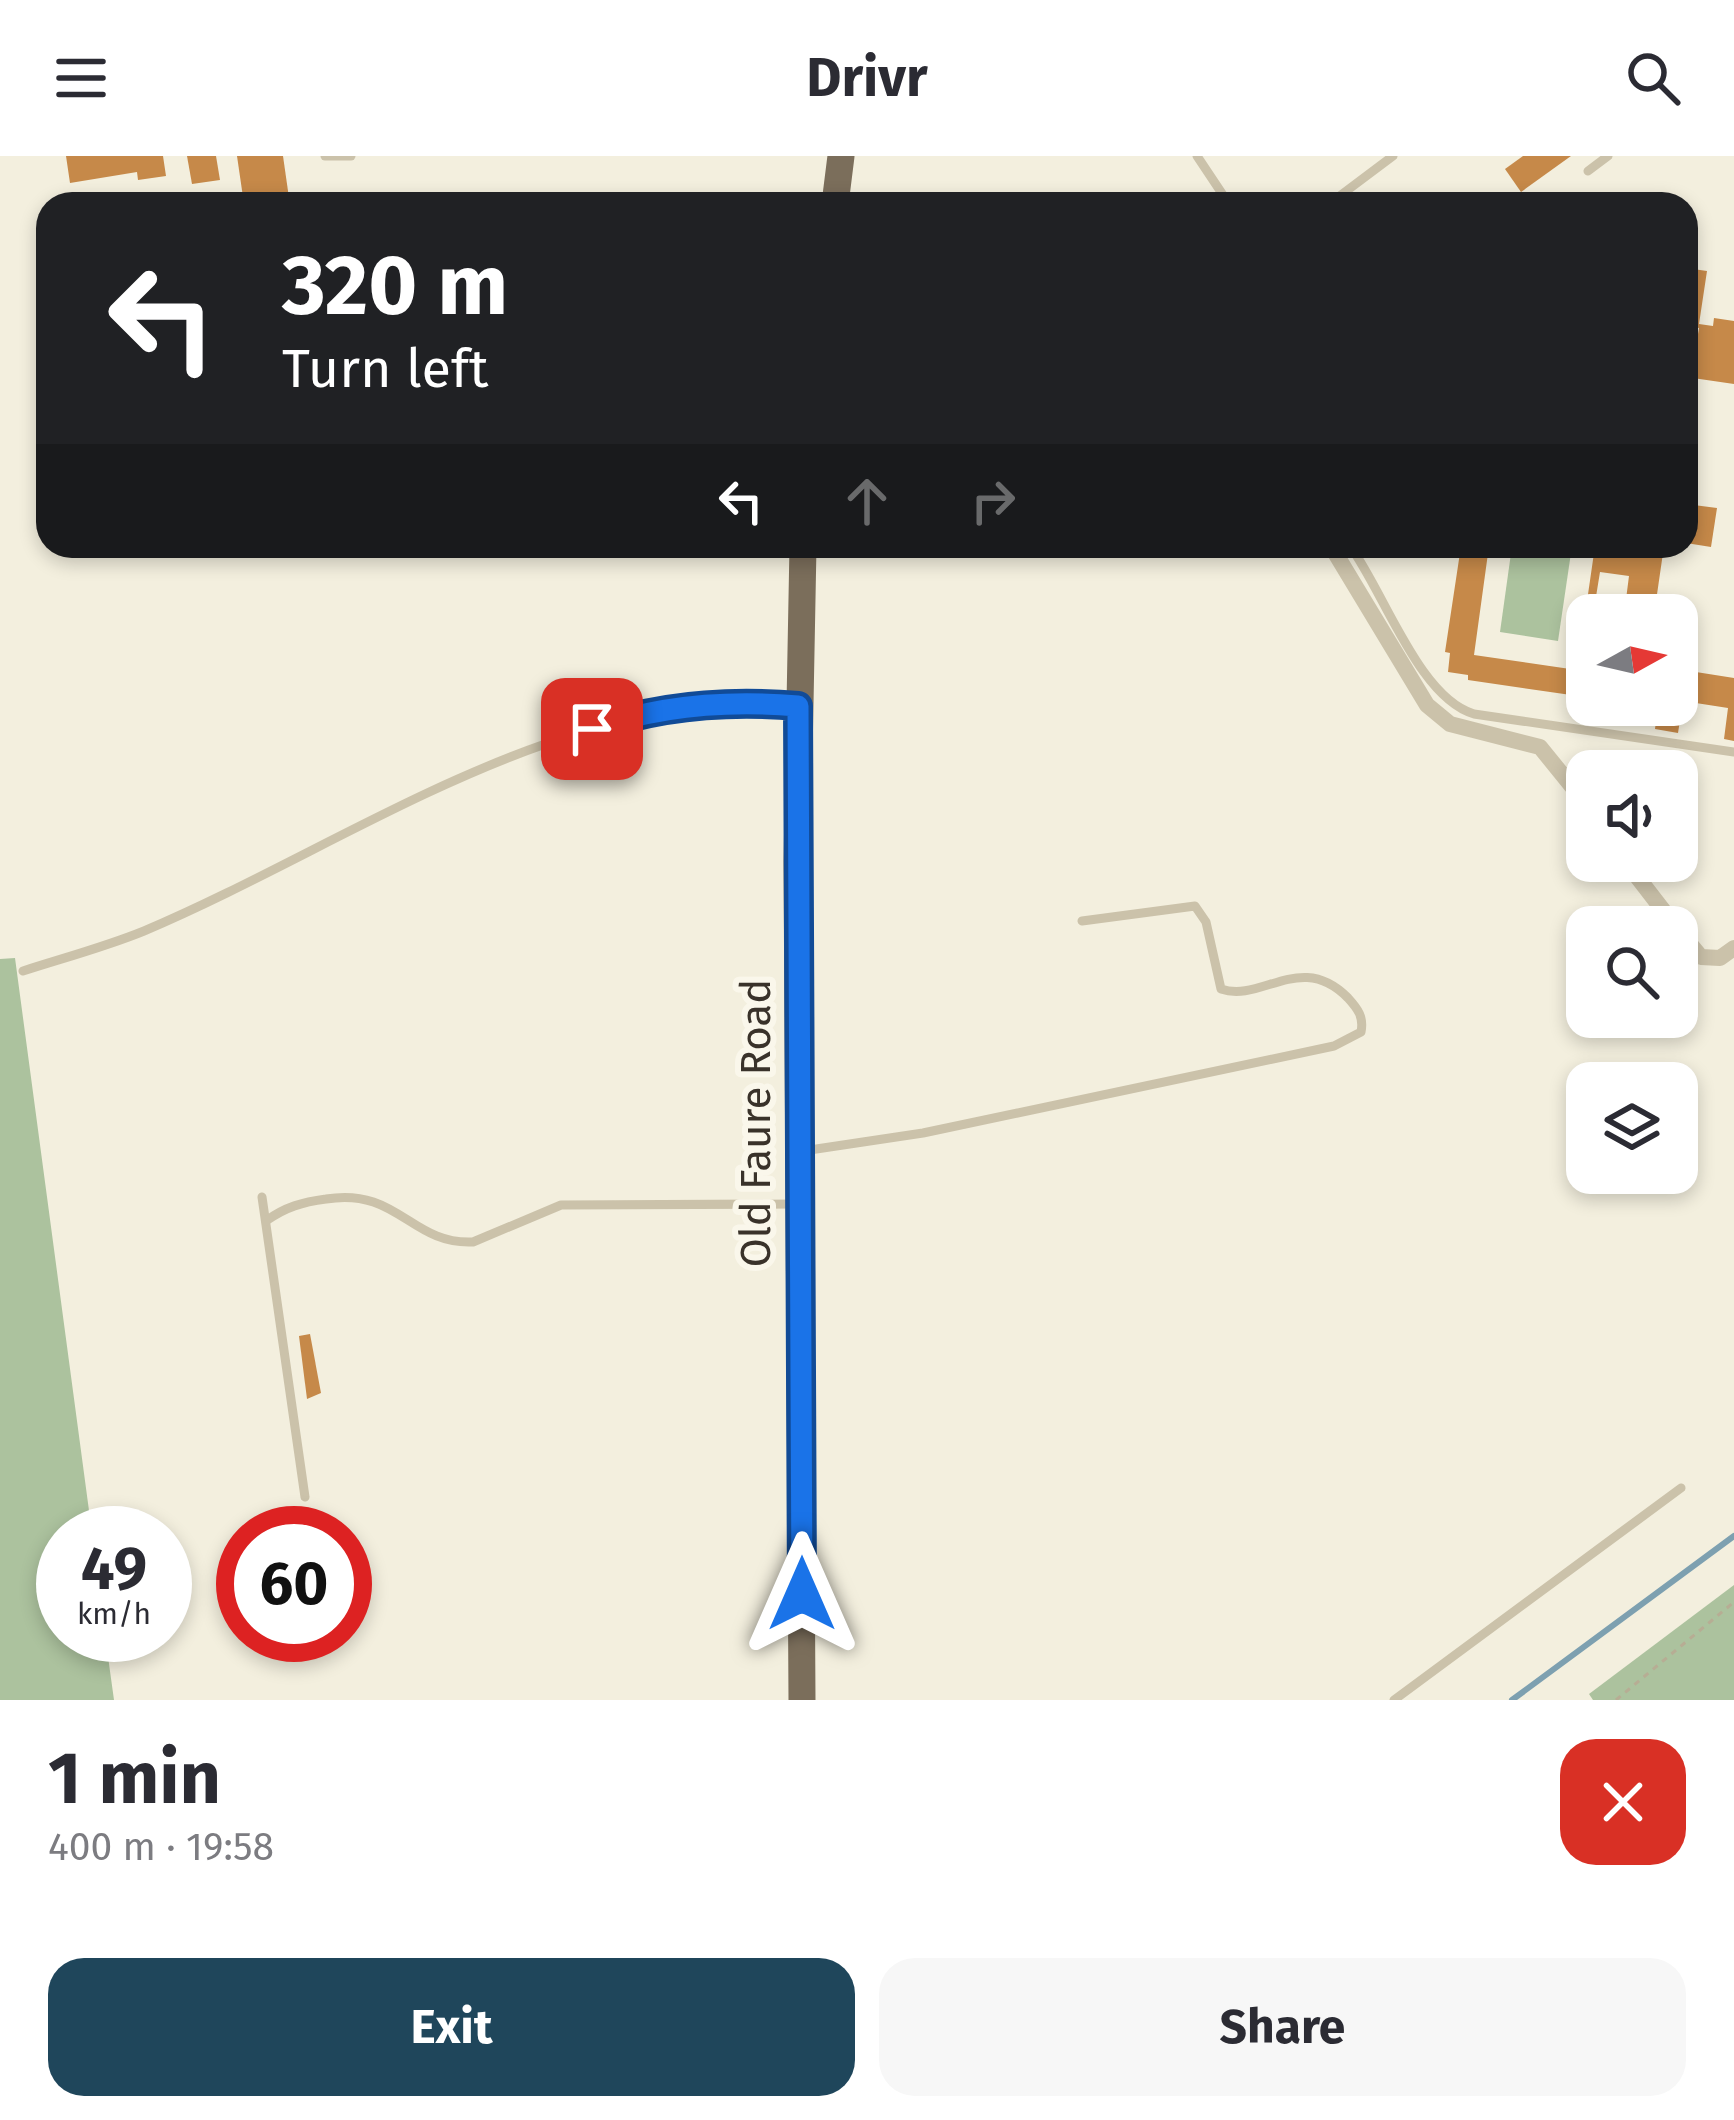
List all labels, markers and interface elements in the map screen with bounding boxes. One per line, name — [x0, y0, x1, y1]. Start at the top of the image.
icon: menu — [48, 45, 114, 111]
icon: search — [1620, 45, 1686, 111]
text: Drivr — [806, 46, 928, 110]
text: 320 m — [282, 235, 508, 336]
icon: left — [84, 240, 240, 396]
text: Turn left — [282, 337, 489, 401]
icon: left — [708, 468, 774, 534]
icon: ahead — [834, 468, 900, 534]
icon: right — [960, 468, 1026, 534]
north arrow — [1566, 594, 1698, 726]
map controls — [1566, 594, 1698, 1194]
pin — [541, 678, 643, 780]
icon: arrive — [559, 696, 625, 762]
button: sound — [1566, 750, 1698, 882]
button: search — [1566, 906, 1698, 1038]
street label: Old Faure Road — [731, 979, 781, 1267]
button: layers — [1566, 1062, 1698, 1194]
speed limit sign: 60 — [216, 1506, 372, 1662]
position arrow — [739, 1531, 865, 1657]
text: 49 — [81, 1533, 147, 1605]
text: km/h — [77, 1596, 151, 1632]
text: 1 min — [48, 1736, 221, 1822]
button: close — [1560, 1739, 1686, 1865]
text: 400 m · 19:58 — [48, 1824, 274, 1870]
button: Exit — [48, 1958, 855, 2096]
button: Share — [879, 1958, 1686, 2096]

